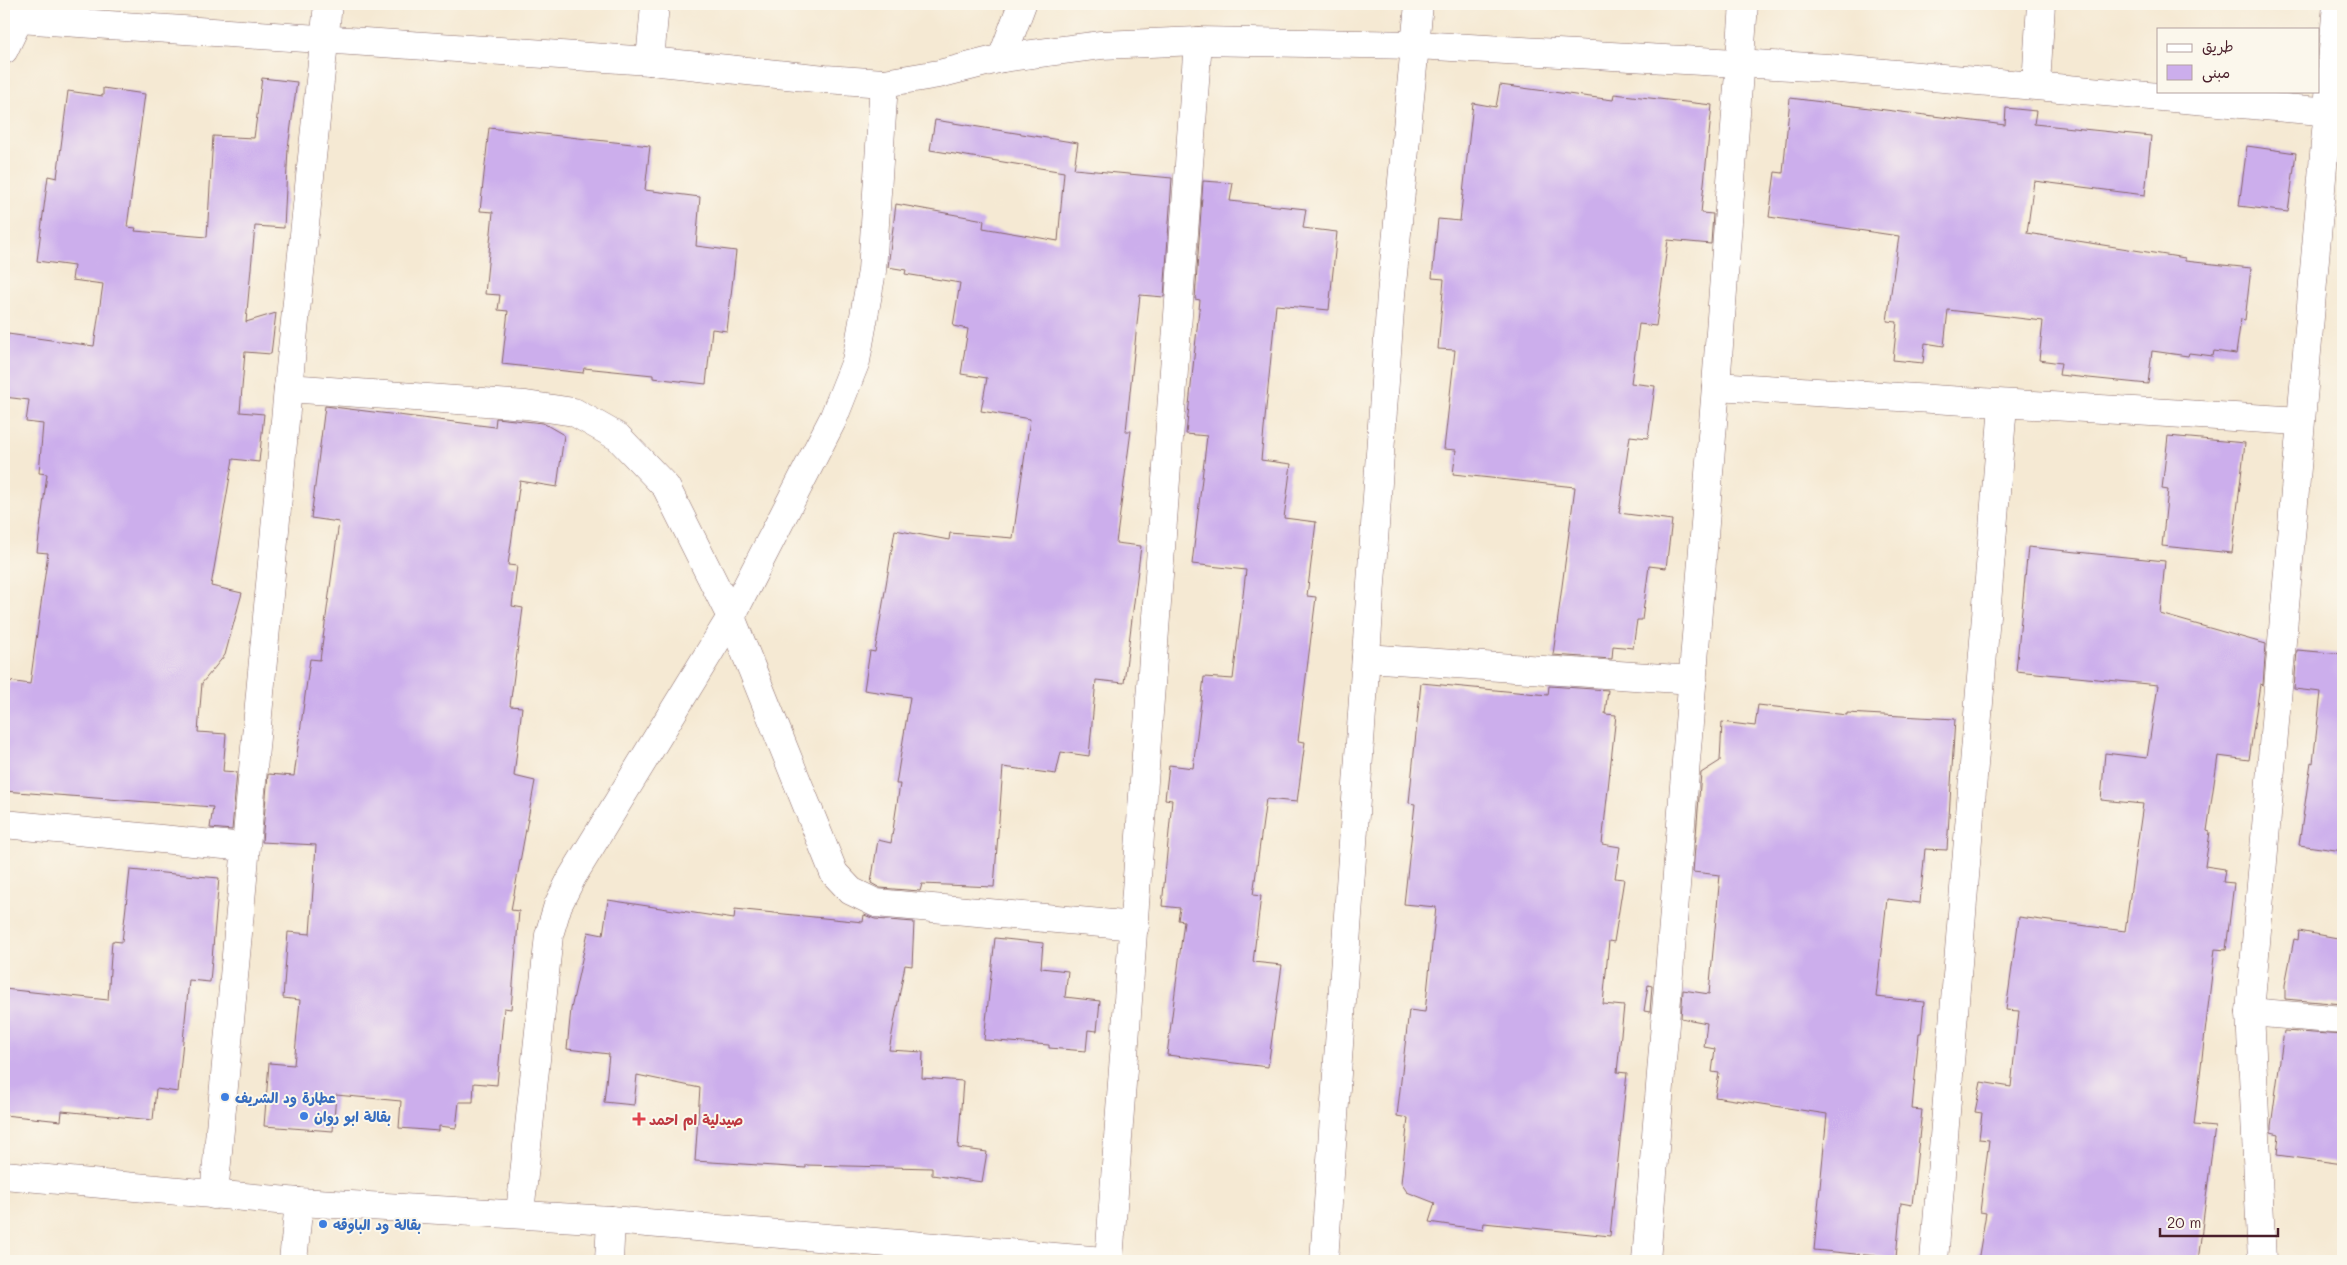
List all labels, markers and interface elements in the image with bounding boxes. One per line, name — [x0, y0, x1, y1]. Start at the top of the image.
legend — [2157, 28, 2320, 92]
text: طريق — [2202, 36, 2234, 56]
text: مبنى — [2202, 62, 2230, 83]
place label: عطارة ود الشريف — [235, 1088, 336, 1107]
marker: عطارة ود الشريف — [219, 1091, 231, 1103]
place label: بقالة ابو روان — [314, 1107, 391, 1127]
marker: بقالة ابو روان — [298, 1110, 310, 1122]
place label: صيدلية ام احمد — [649, 1110, 743, 1131]
marker: صيدلية ام احمد — [633, 1113, 645, 1125]
scale bar — [2160, 1205, 2277, 1237]
text: 20 m — [2167, 1212, 2201, 1232]
place label: بقالة ود الباوقه — [333, 1215, 421, 1234]
marker: بقالة ود الباوقه — [317, 1218, 329, 1230]

